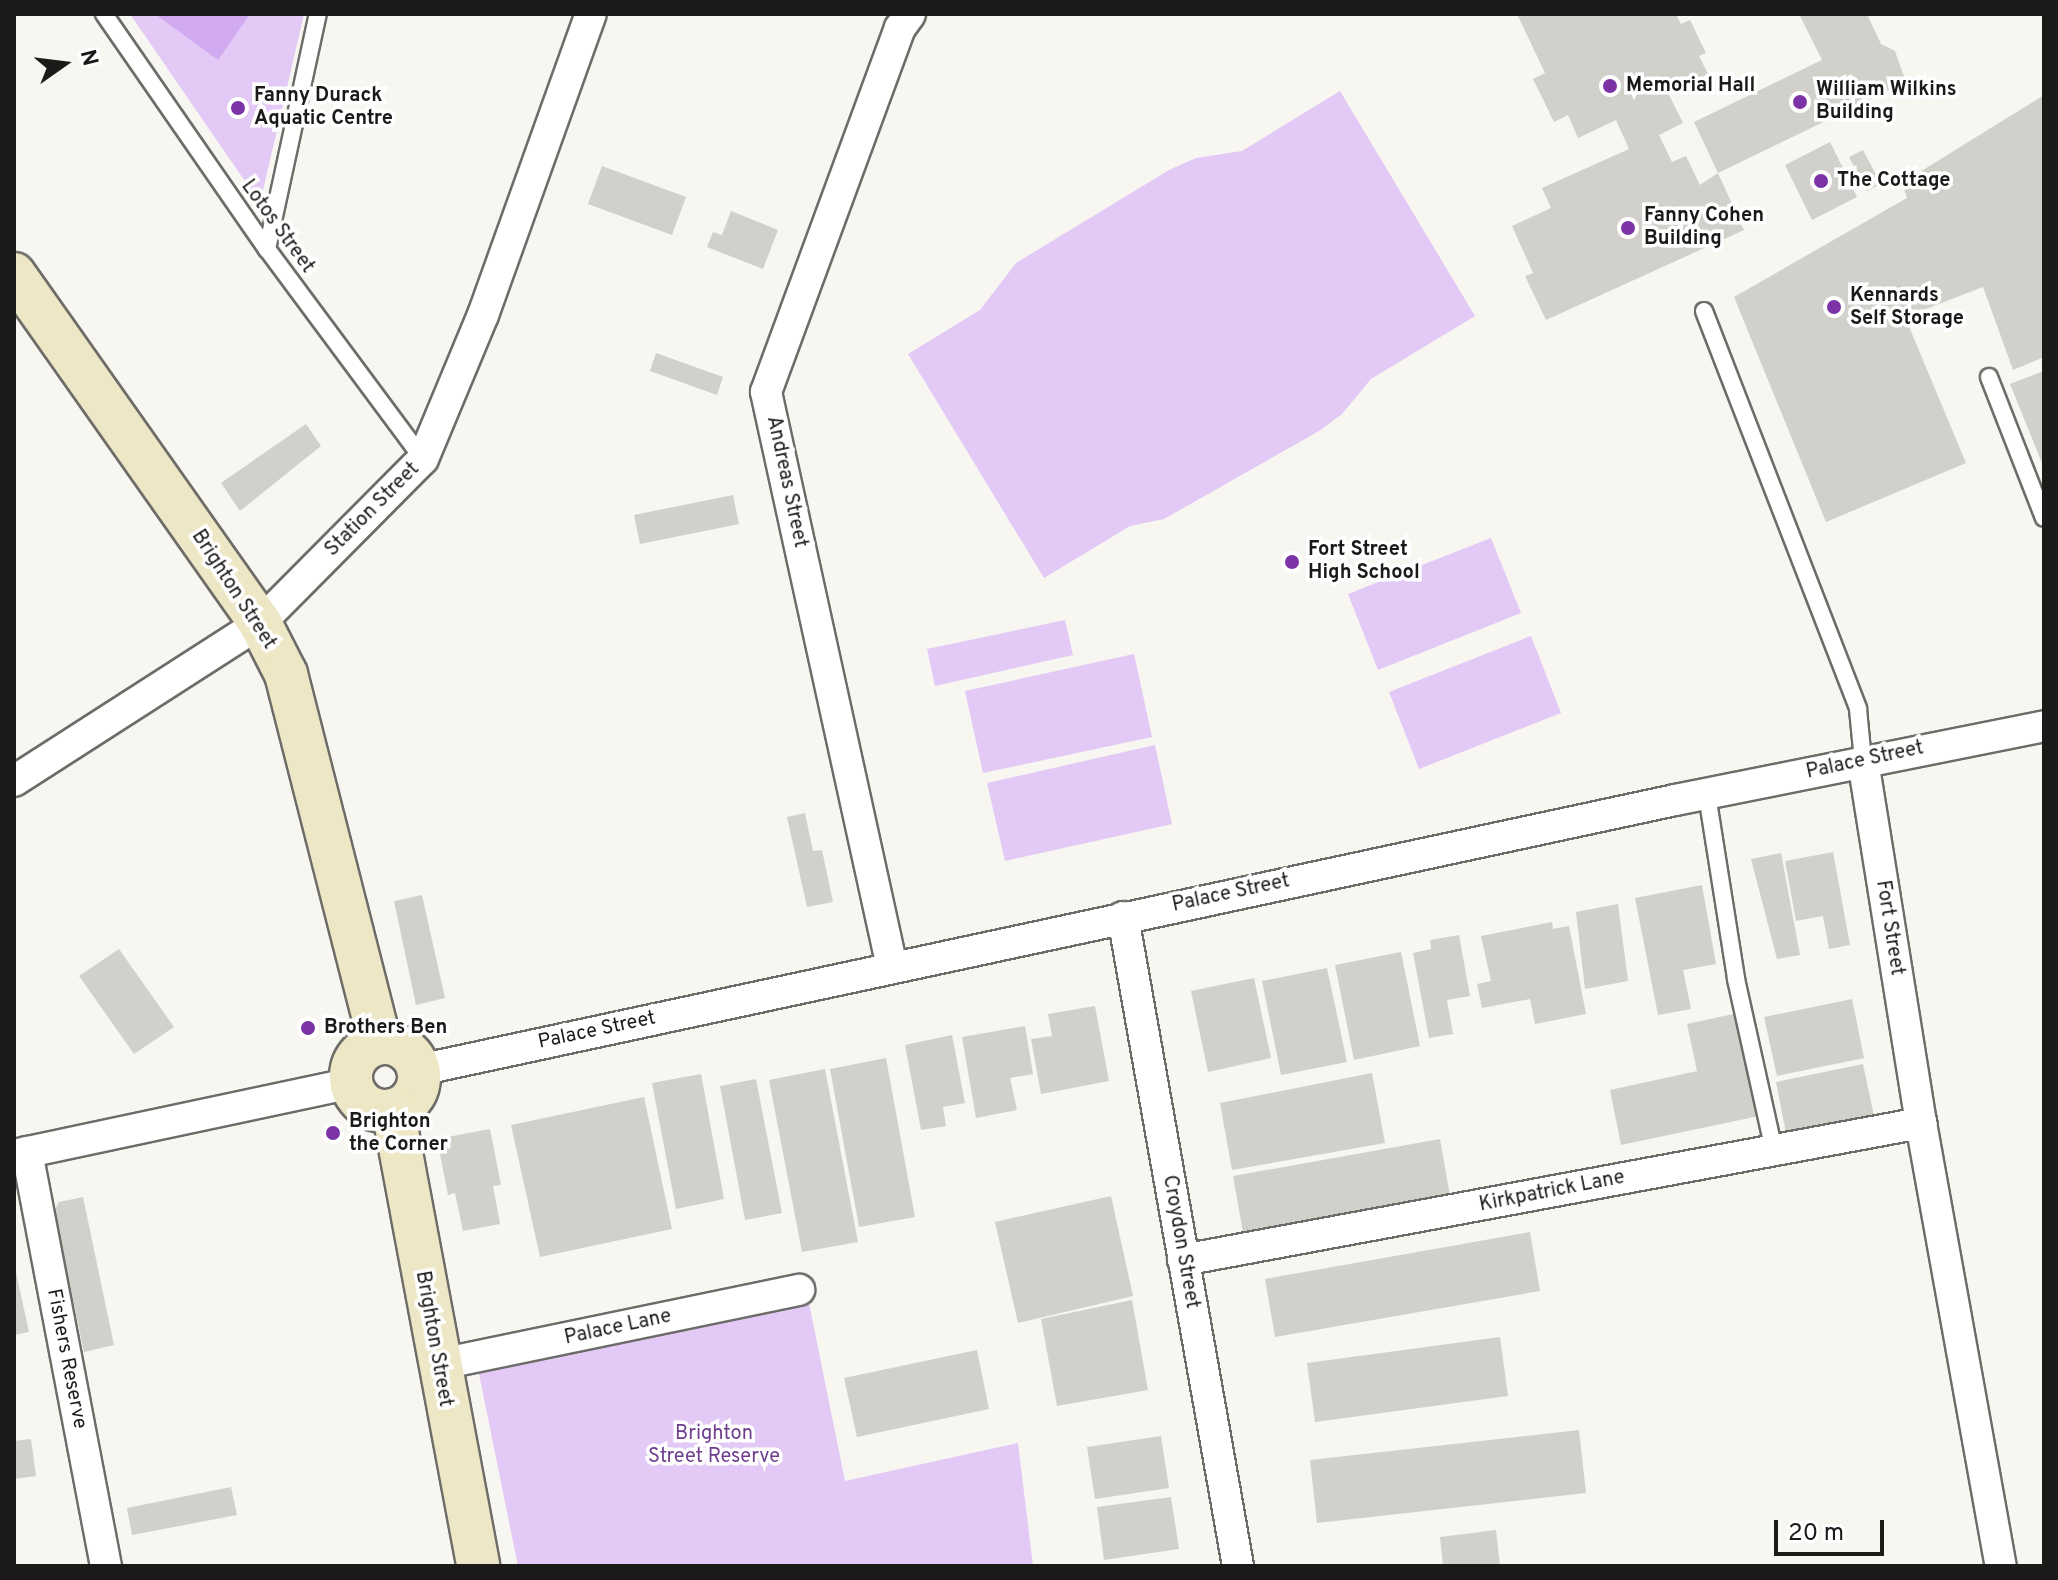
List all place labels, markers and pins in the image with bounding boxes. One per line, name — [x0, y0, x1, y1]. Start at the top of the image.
place label: Memorial Hall — [1626, 74, 1755, 98]
marker: Memorial Hall — [1601, 77, 1619, 95]
place label: William Wilkins Building — [1816, 78, 1957, 125]
place label: Fanny Durack Aquatic Centre — [254, 84, 393, 131]
marker: William Wilkins Building — [1791, 93, 1809, 111]
marker: Fanny Durack Aquatic Centre — [229, 99, 247, 117]
place label: The Cottage — [1837, 169, 1950, 193]
marker: The Cottage — [1812, 172, 1830, 190]
place label: Fanny Cohen Building — [1644, 204, 1764, 251]
marker: Fanny Cohen Building — [1619, 219, 1637, 237]
place label: Kennards Self Storage — [1850, 284, 1964, 331]
marker: Kennards Self Storage — [1825, 298, 1843, 316]
place label: Fort Street High School — [1308, 538, 1420, 585]
marker: Fort Street High School — [1283, 553, 1301, 571]
place label: Brothers Ben — [324, 1016, 447, 1040]
marker: Brothers Ben — [299, 1019, 317, 1037]
place label: Brighton the Corner — [349, 1110, 448, 1157]
marker: Brighton the Corner — [324, 1124, 342, 1142]

